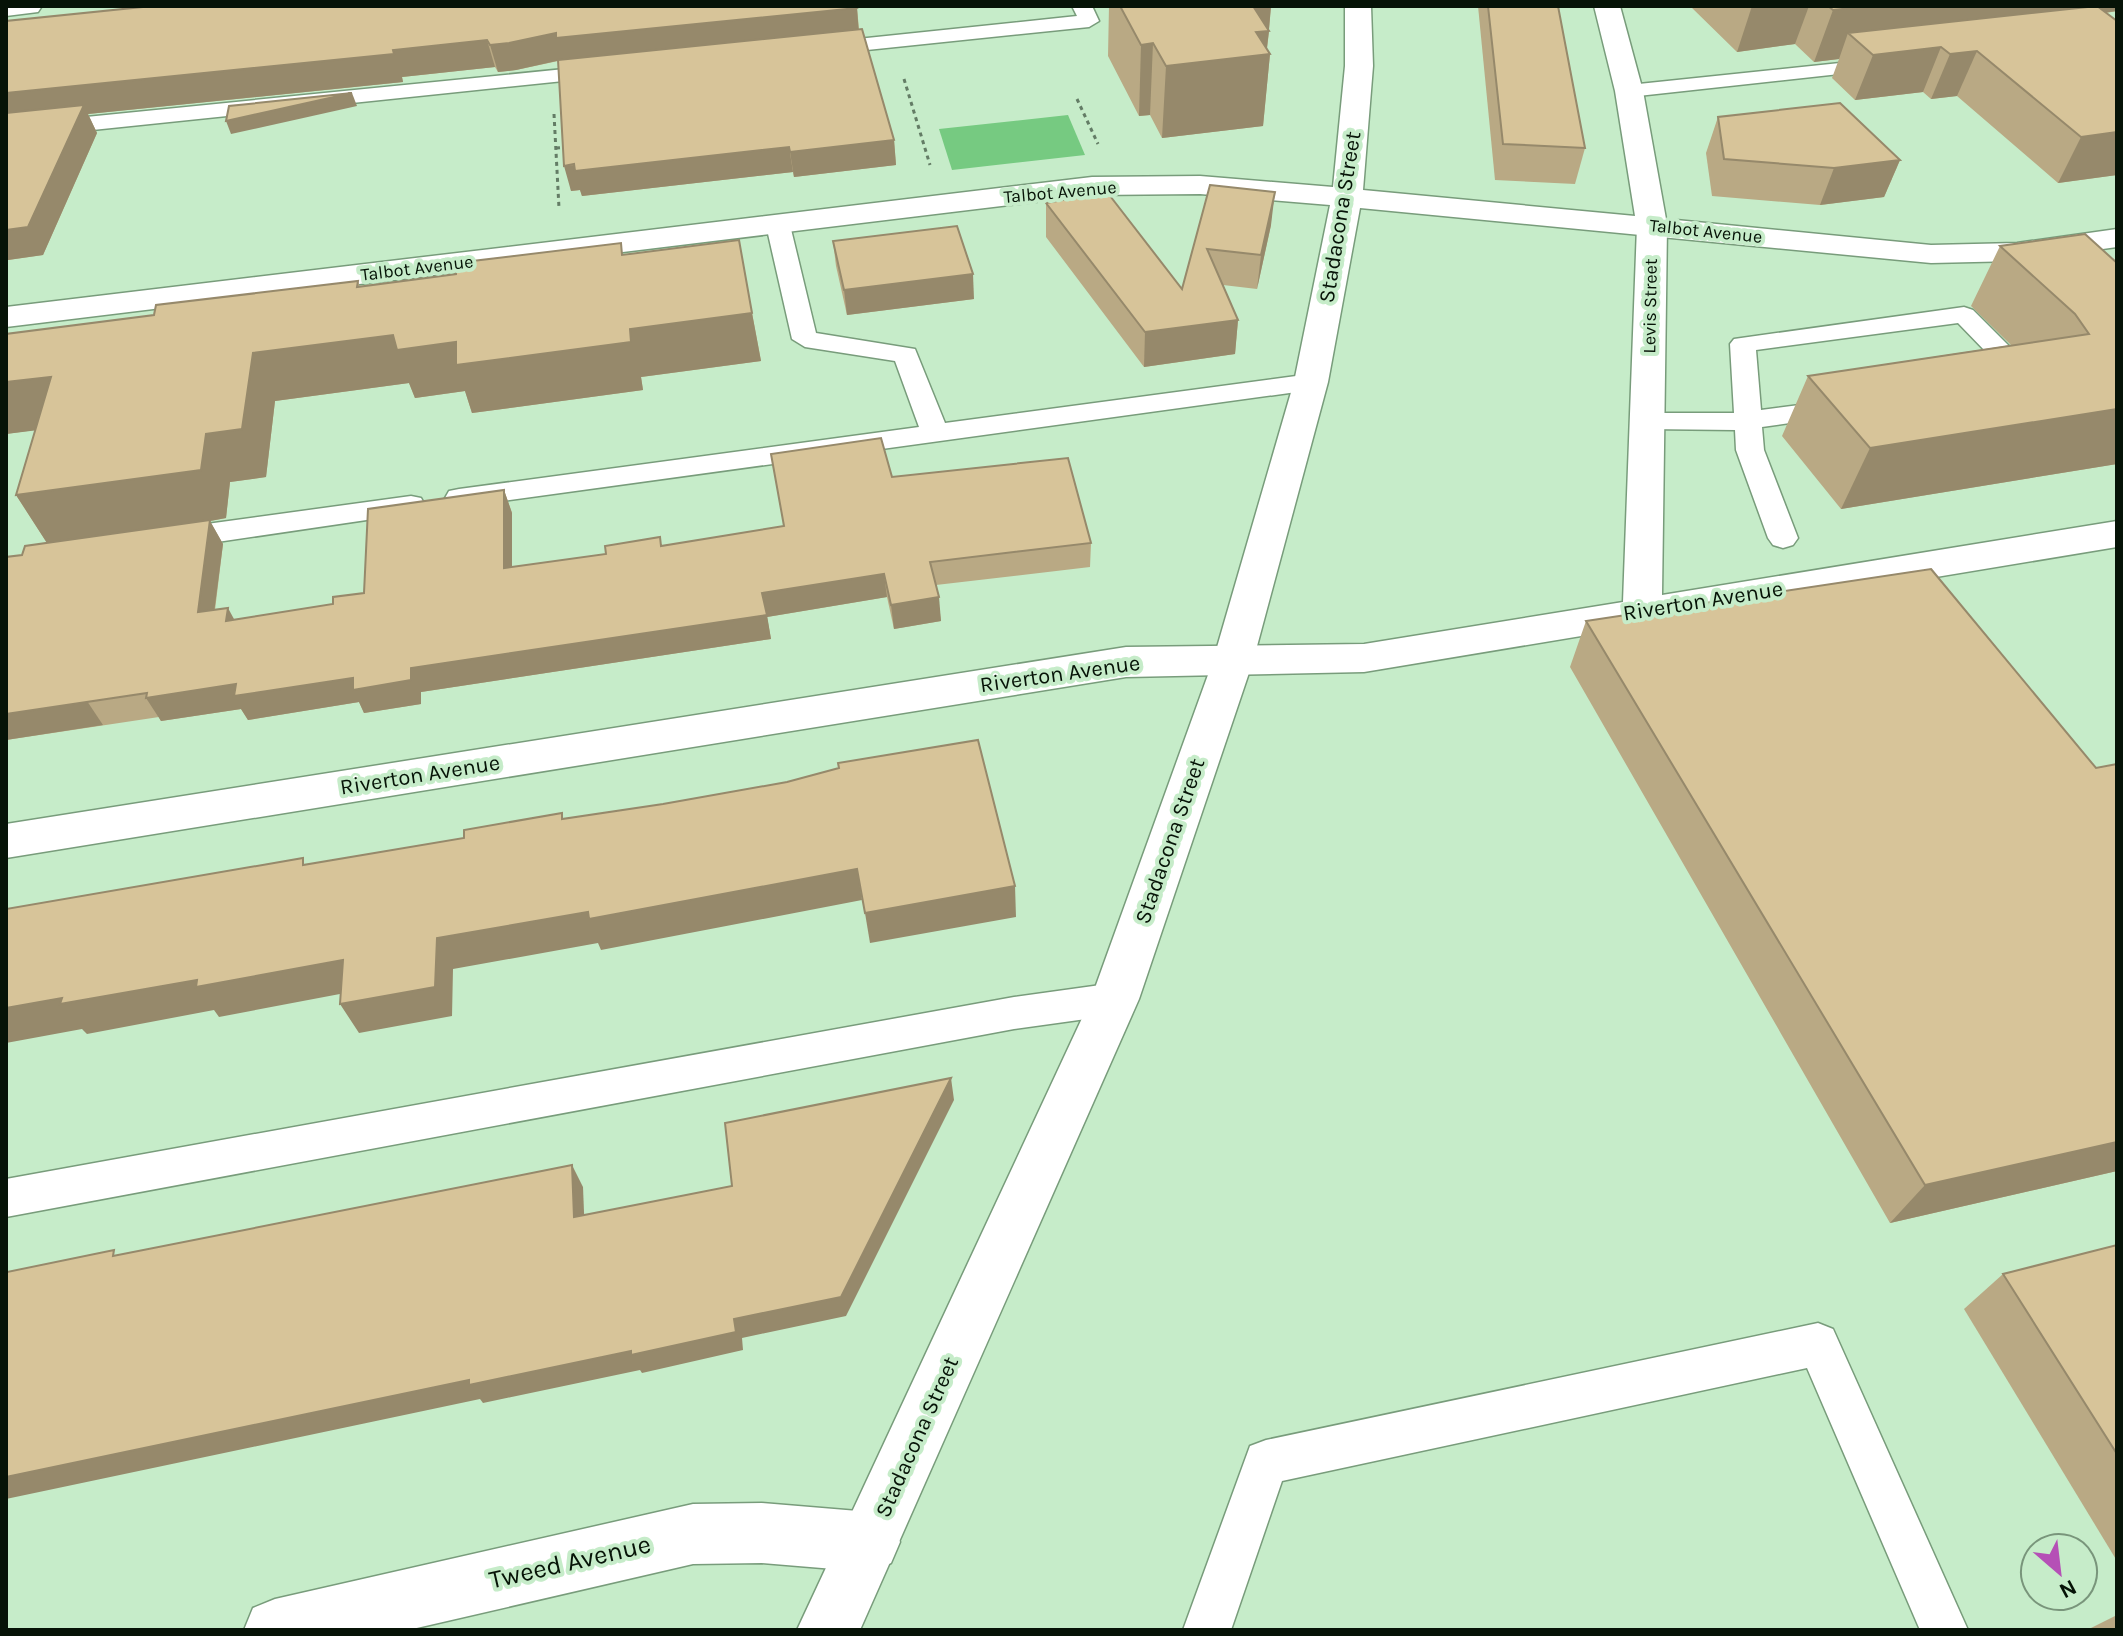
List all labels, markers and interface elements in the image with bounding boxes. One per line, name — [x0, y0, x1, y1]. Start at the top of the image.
street label: Stadacona Street — [1314, 129, 1366, 305]
street label: Talbot Avenue — [1003, 176, 1117, 208]
street label: Talbot Avenue — [1649, 214, 1763, 248]
street label: Talbot Avenue — [359, 250, 475, 286]
street label: Levis Street — [1638, 258, 1662, 354]
street label: Riverton Avenue — [1621, 576, 1785, 626]
street label: Riverton Avenue — [978, 650, 1142, 698]
street label: Riverton Avenue — [338, 750, 502, 800]
street label: Stadacona Street — [1130, 755, 1210, 927]
street label: Stadacona Street — [870, 1353, 964, 1521]
street label: Tweed Avenue — [486, 1528, 654, 1596]
north arrow — [2019, 1532, 2099, 1612]
text: N — [2055, 1574, 2081, 1604]

